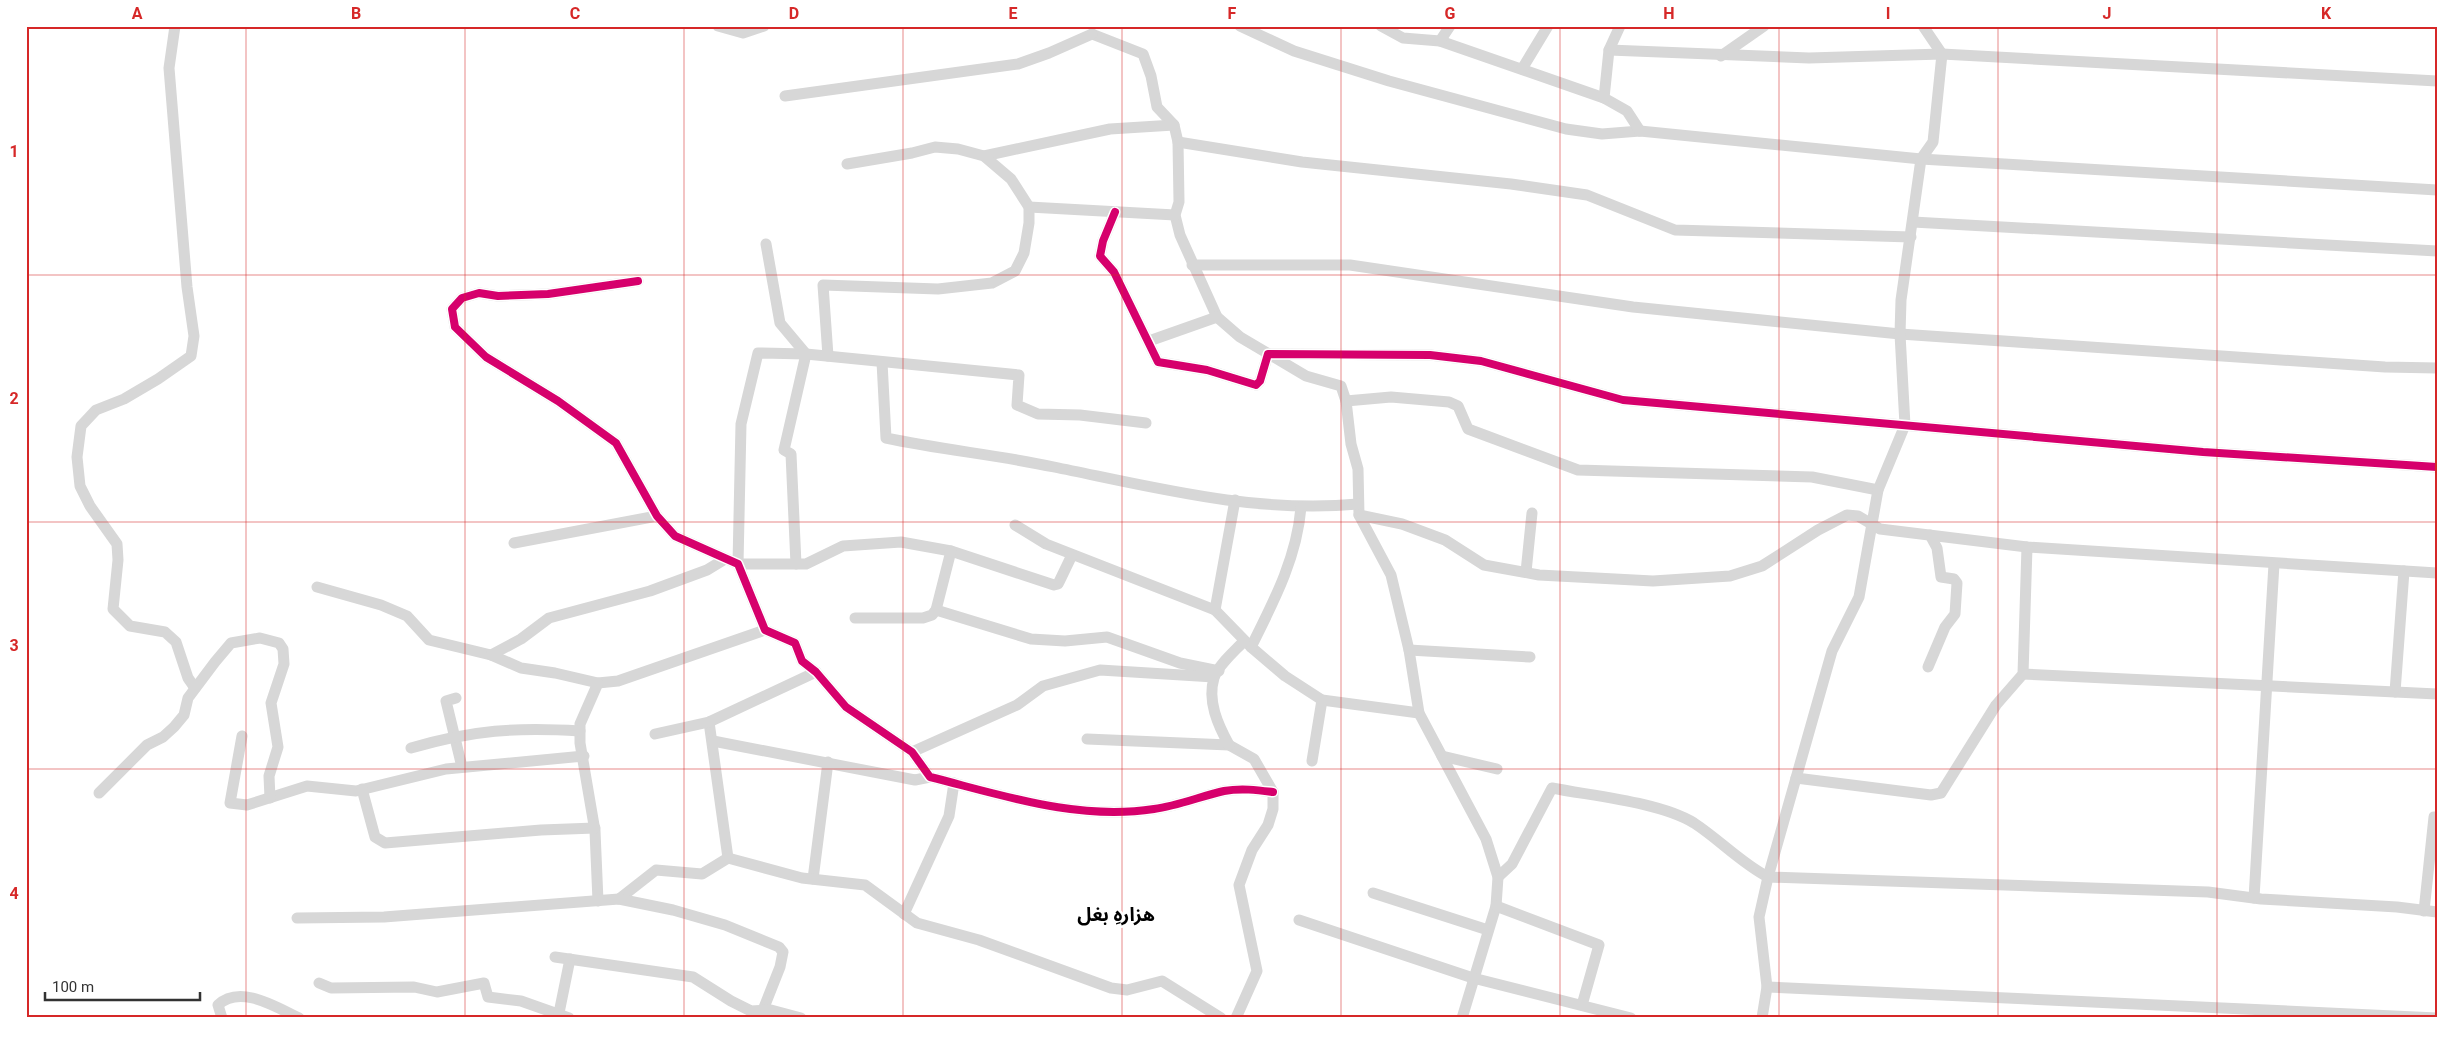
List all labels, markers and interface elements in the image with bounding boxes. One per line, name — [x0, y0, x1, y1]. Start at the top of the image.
text: A — [132, 4, 143, 23]
text: B — [351, 4, 361, 23]
text: C — [570, 4, 580, 23]
text: D — [789, 4, 799, 23]
text: E — [1009, 4, 1018, 23]
text: F — [1228, 4, 1237, 23]
text: G — [1445, 4, 1456, 23]
text: H — [1663, 4, 1675, 23]
text: I — [1886, 4, 1890, 23]
text: J — [2103, 4, 2111, 23]
text: K — [2321, 4, 2332, 23]
text: 1 — [9, 142, 19, 161]
text: 2 — [9, 389, 19, 408]
text: 3 — [9, 636, 19, 655]
text: 4 — [9, 884, 19, 903]
district label: هزارهِ بغل — [1077, 903, 1155, 926]
scale bar — [45, 969, 200, 1001]
text: 100 m — [52, 978, 94, 996]

